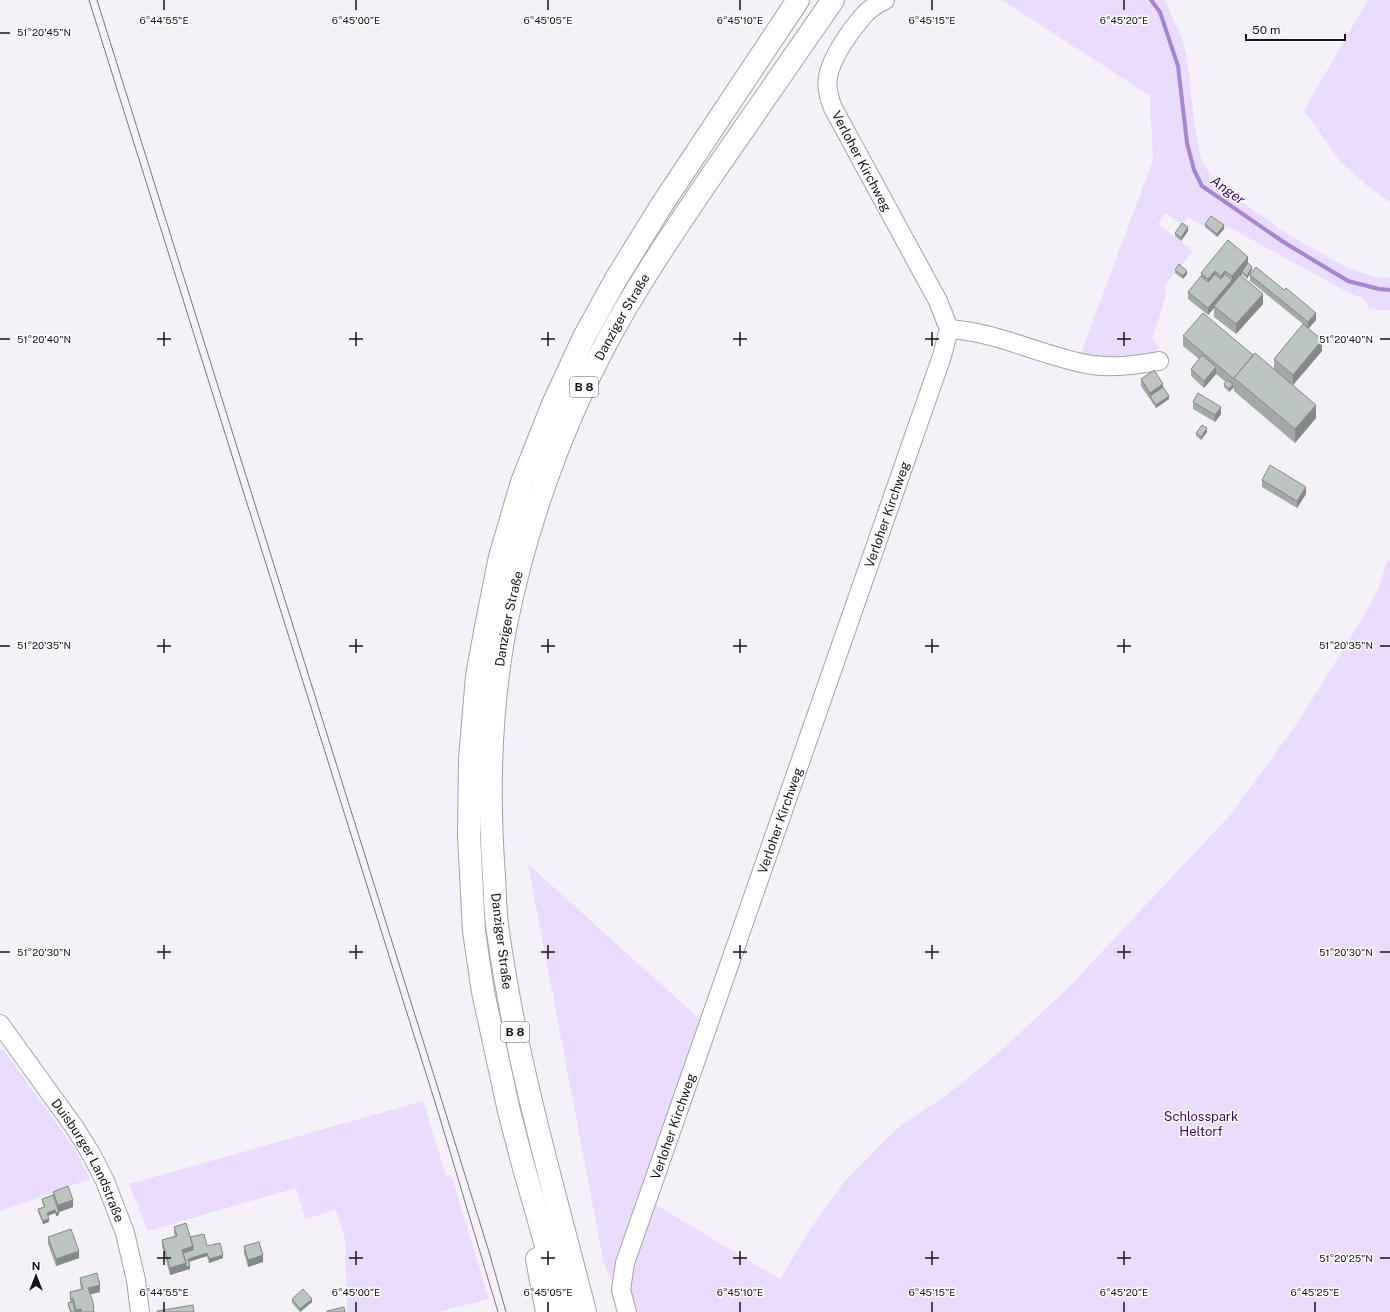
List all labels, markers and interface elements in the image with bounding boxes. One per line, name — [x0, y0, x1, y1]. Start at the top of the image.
text: 6°44'55"E — [139, 14, 189, 26]
text: 6°45'00"E — [332, 14, 380, 26]
text: 6°45'05"E — [524, 14, 572, 26]
text: 6°45'10"E — [717, 14, 763, 26]
text: 6°45'15"E — [909, 14, 955, 26]
text: 6°45'20"E — [1100, 14, 1148, 26]
scale bar — [1246, 16, 1345, 42]
text: 50 m — [1252, 23, 1280, 37]
text: 51°20'45"N — [17, 26, 71, 38]
street label: Verloher Kirchweg — [829, 108, 894, 214]
water label: Anger — [1208, 172, 1249, 208]
street label: Danziger Straße — [592, 271, 653, 363]
text: 51°20'40"N — [17, 333, 71, 345]
text: 51°20'40"N — [1319, 333, 1373, 345]
road number: B 8 — [570, 377, 598, 397]
street label: Verloher Kirchweg — [862, 460, 913, 570]
street label: Danziger Straße — [492, 569, 526, 667]
text: 51°20'35"N — [17, 639, 71, 651]
text: 51°20'35"N — [1319, 639, 1373, 651]
street label: Verloher Kirchweg — [755, 765, 806, 876]
street label: Danziger Straße — [488, 892, 515, 990]
text: 51°20'30"N — [17, 946, 71, 958]
text: 51°20'30"N — [1319, 946, 1373, 958]
road number: B 8 — [501, 1022, 529, 1042]
street label: Verloher Kirchweg — [648, 1071, 699, 1182]
street label: Duisburger Landstraße — [48, 1096, 127, 1224]
park label: Schlosspark Heltorf — [1164, 1109, 1238, 1139]
text: 51°20'25"N — [1319, 1252, 1373, 1264]
north arrow — [16, 1256, 56, 1296]
text: N — [32, 1260, 40, 1272]
text: 6°44'55"E — [139, 1286, 189, 1298]
text: 6°45'00"E — [332, 1286, 380, 1298]
text: 6°45'05"E — [524, 1286, 572, 1298]
text: 6°45'10"E — [717, 1286, 763, 1298]
text: 6°45'15"E — [909, 1286, 955, 1298]
text: 6°45'20"E — [1100, 1286, 1148, 1298]
text: 6°45'25"E — [1291, 1286, 1339, 1298]

